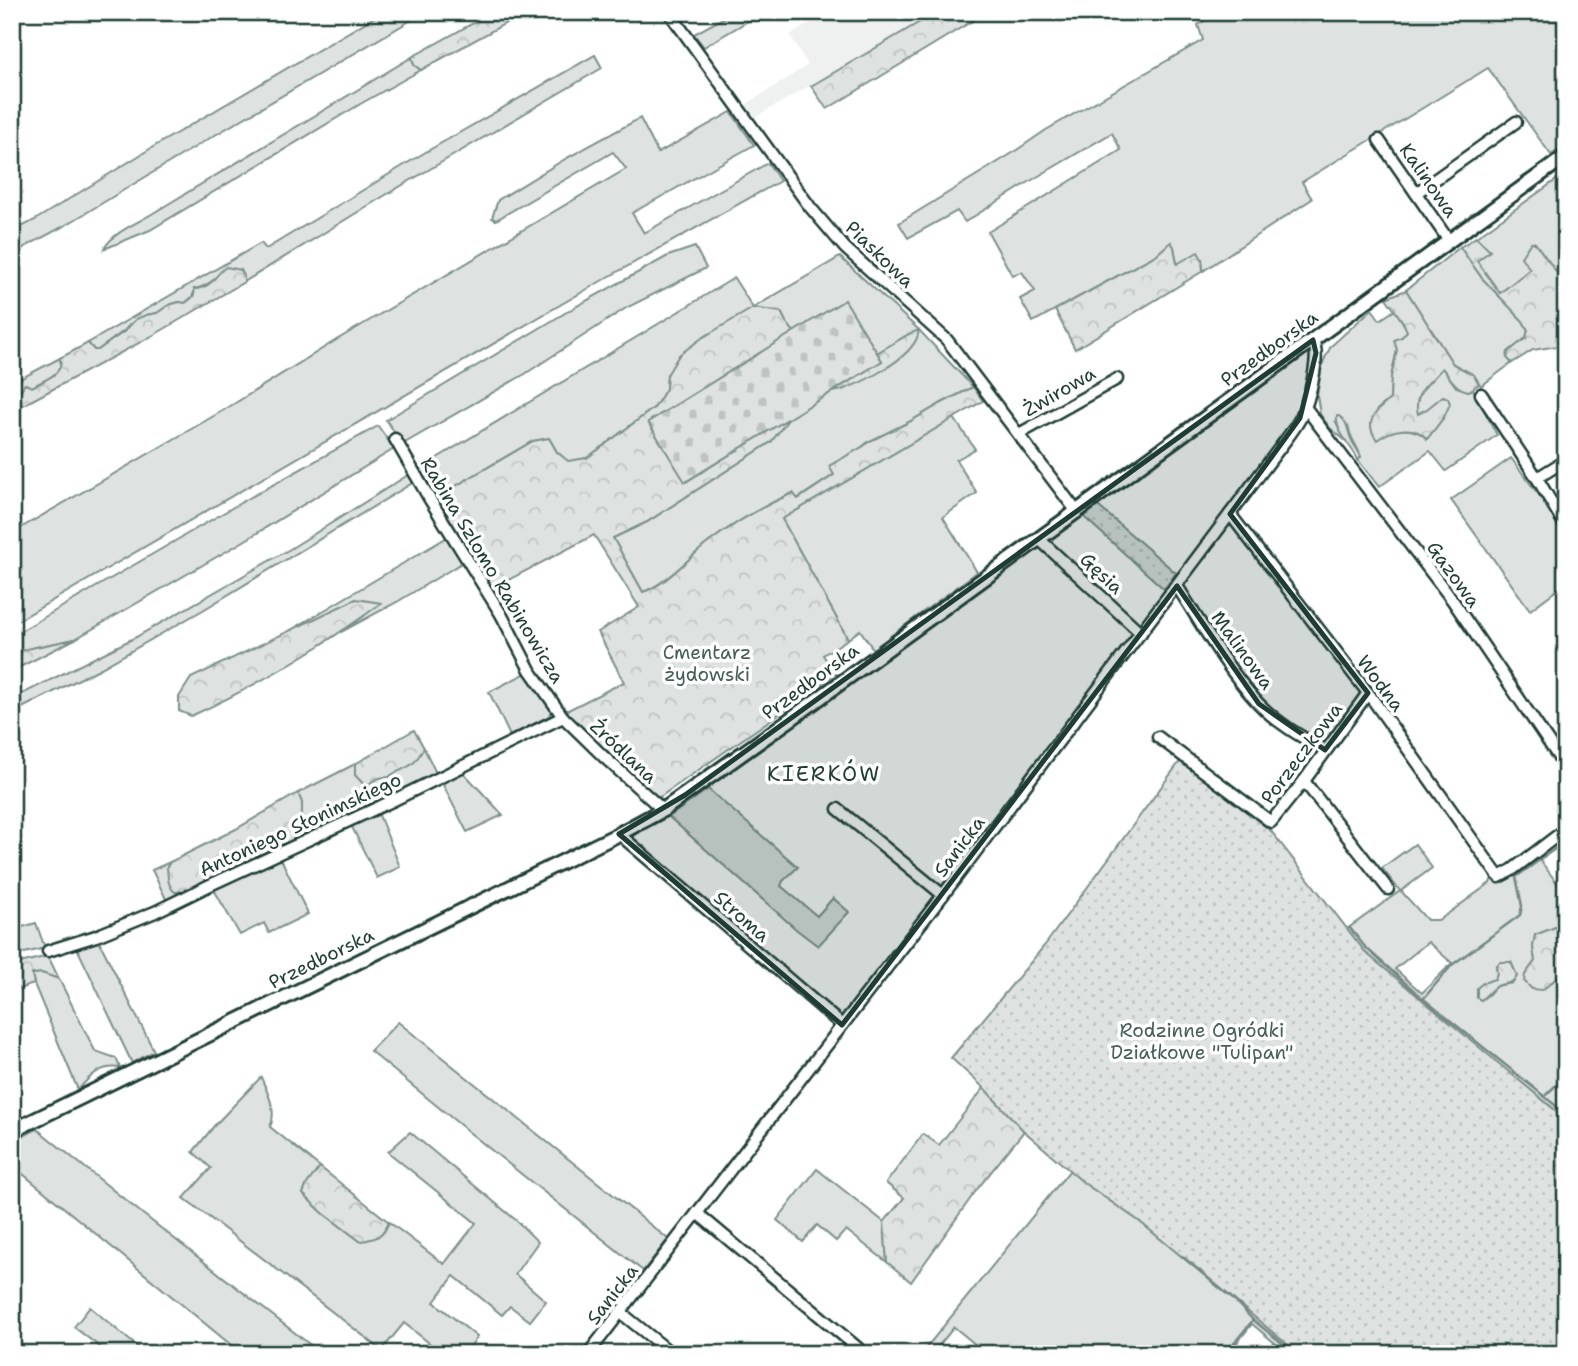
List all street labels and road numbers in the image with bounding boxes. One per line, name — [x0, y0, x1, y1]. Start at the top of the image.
street label: Kalinowa — [1394, 138, 1463, 222]
street label: Piaskowa — [840, 215, 919, 293]
street label: Przedborska — [1216, 305, 1323, 392]
street label: Żwirowa — [1018, 361, 1100, 422]
street label: Rabina Szlomo Rabinowicza — [415, 452, 570, 688]
street label: Gazowa — [1421, 536, 1486, 613]
street label: Gęsia — [1075, 547, 1129, 600]
street label: Malinowa — [1206, 606, 1280, 695]
street label: Przedborska — [757, 638, 864, 725]
street label: Wodna — [1351, 650, 1410, 717]
street label: Porzeczkowa — [1255, 697, 1348, 809]
street label: Źródlana — [585, 713, 663, 789]
street label: Antoniego Słonimskiego — [195, 767, 405, 882]
street label: Sanicka — [928, 811, 991, 882]
street label: Stroma — [709, 885, 775, 948]
street label: Przedborska — [264, 922, 378, 995]
street label: Sanicka — [581, 1259, 644, 1330]

